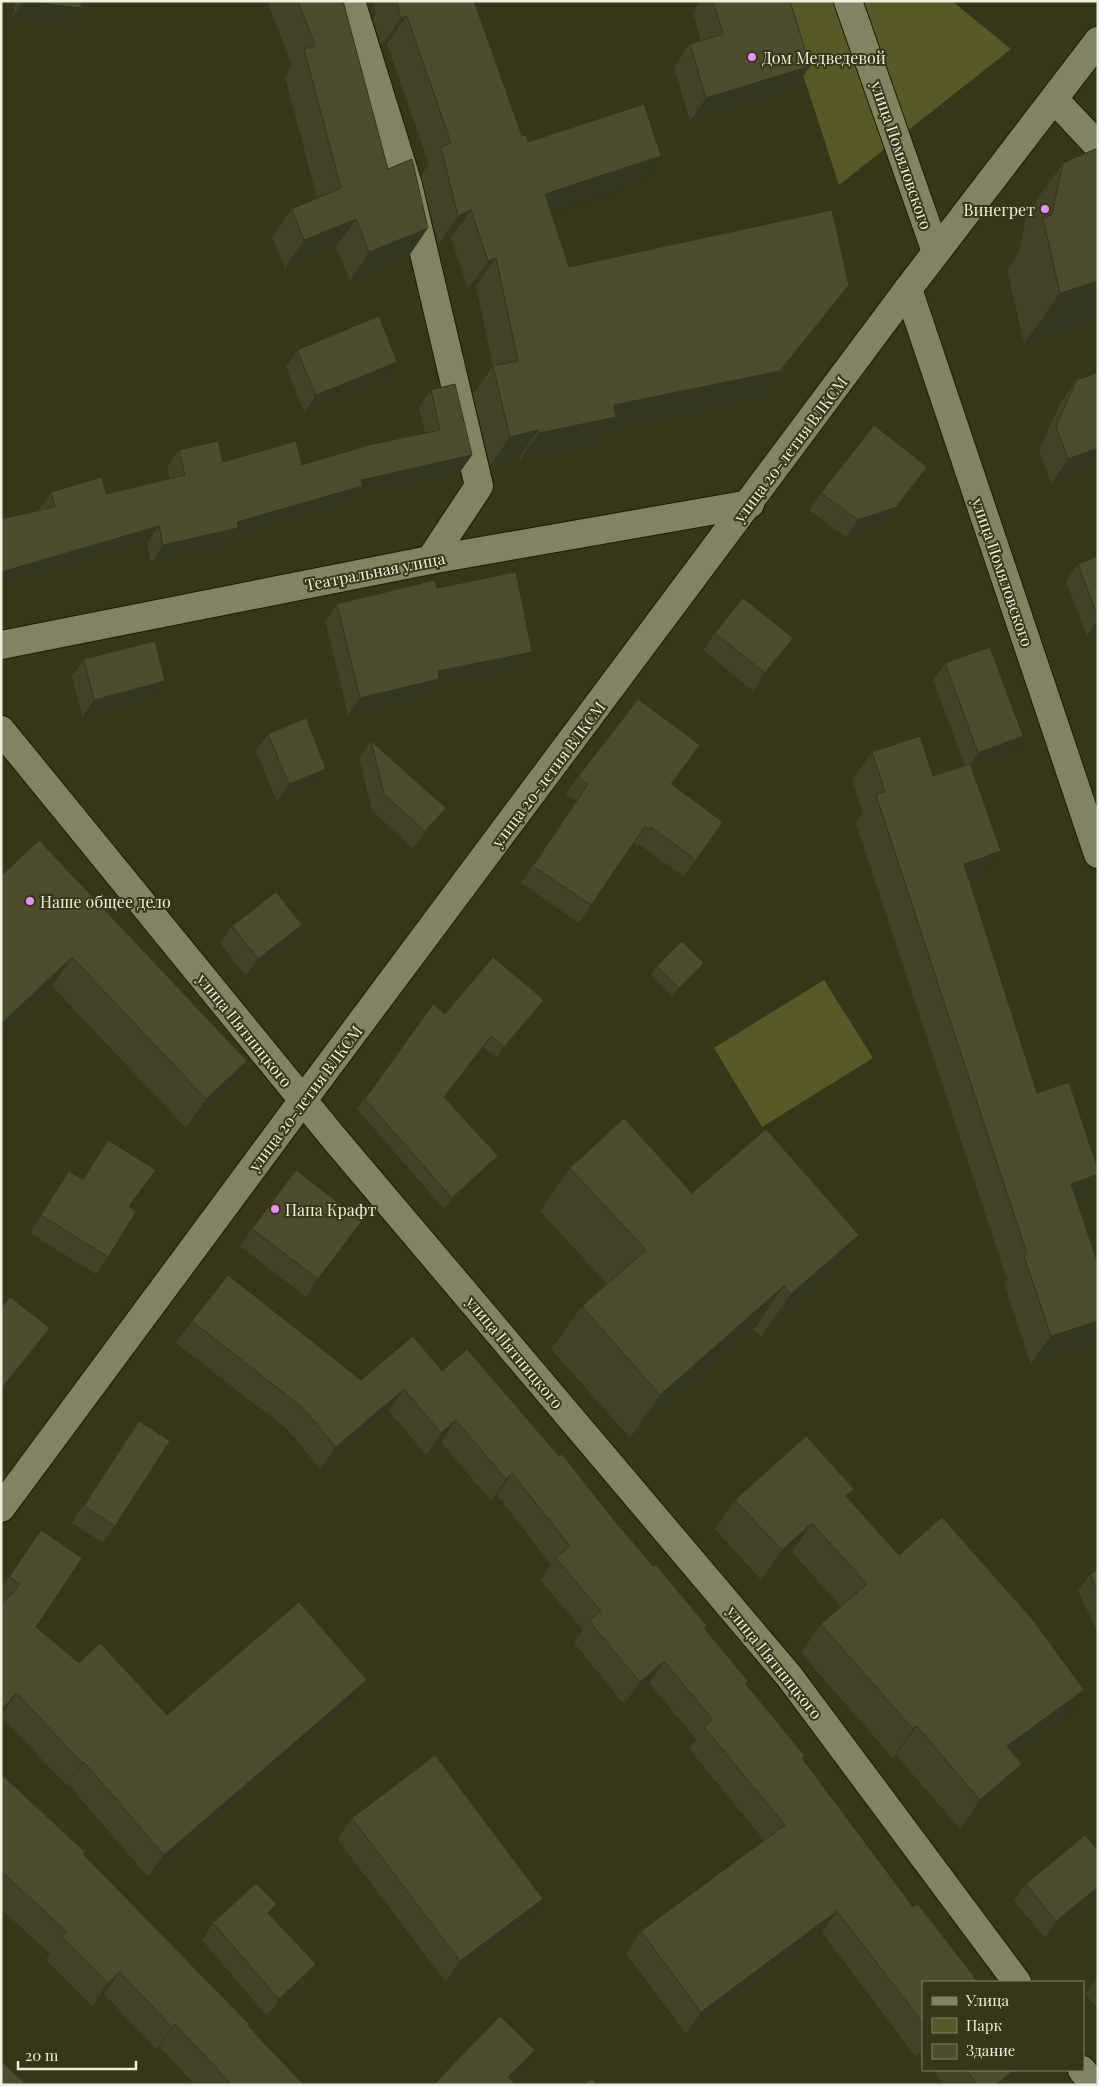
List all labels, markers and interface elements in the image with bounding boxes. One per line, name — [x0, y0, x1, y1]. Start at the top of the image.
place label: Дом Медведевой — [762, 47, 886, 68]
marker: Дом Медведевой — [746, 51, 758, 63]
street label: улица Помяловского — [866, 77, 937, 232]
place label: Винегрет — [963, 199, 1035, 220]
marker: Винегрет — [1039, 203, 1051, 215]
street label: улица 20-летия ВЛКСМ — [728, 372, 852, 527]
street label: улица Помяловского — [967, 494, 1038, 649]
street label: Театральная улица — [303, 547, 447, 595]
street label: улица 20-летия ВЛКСМ — [486, 697, 610, 852]
place label: Наше общее дело — [40, 891, 171, 912]
marker: Наше общее дело — [24, 895, 36, 907]
street label: улица Пятницкого — [192, 968, 297, 1091]
street label: улица 20-летия ВЛКСМ — [243, 1021, 367, 1176]
place label: Папа Крафт — [285, 1199, 376, 1220]
marker: Папа Крафт — [269, 1203, 281, 1215]
street label: улица Пятницкого — [461, 1291, 568, 1413]
street label: улица Пятницкого — [722, 1600, 827, 1723]
legend — [922, 1981, 1084, 2071]
text: Улица — [965, 1990, 1009, 2010]
text: Парк — [966, 2015, 1002, 2035]
scale bar — [18, 2038, 135, 2070]
text: Здание — [966, 2040, 1015, 2060]
text: 20 m — [25, 2045, 59, 2065]

